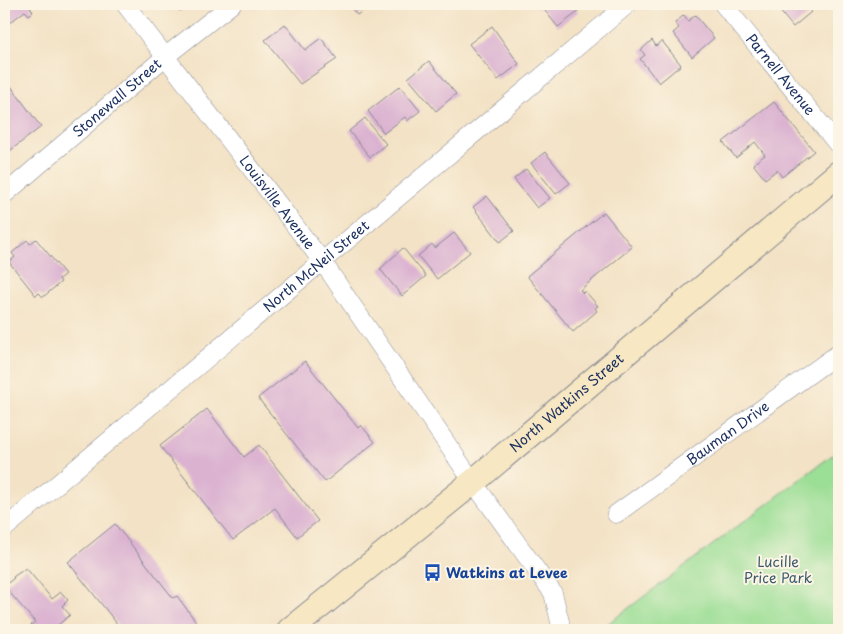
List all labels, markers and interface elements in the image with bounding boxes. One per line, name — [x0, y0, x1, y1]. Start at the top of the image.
street label: Parnell Avenue — [741, 29, 821, 120]
street label: Stonewall Street — [68, 53, 166, 142]
street label: Louisville Avenue — [235, 151, 320, 254]
street label: North McNeil Street — [258, 215, 374, 317]
street label: North Watkins Street — [505, 348, 628, 457]
street label: Bauman Drive — [682, 396, 773, 470]
park label: Lucille Price Park — [744, 551, 813, 588]
place label: Watkins at Levee — [446, 562, 568, 583]
bus stop icon: Watkins at Levee — [422, 563, 442, 583]

